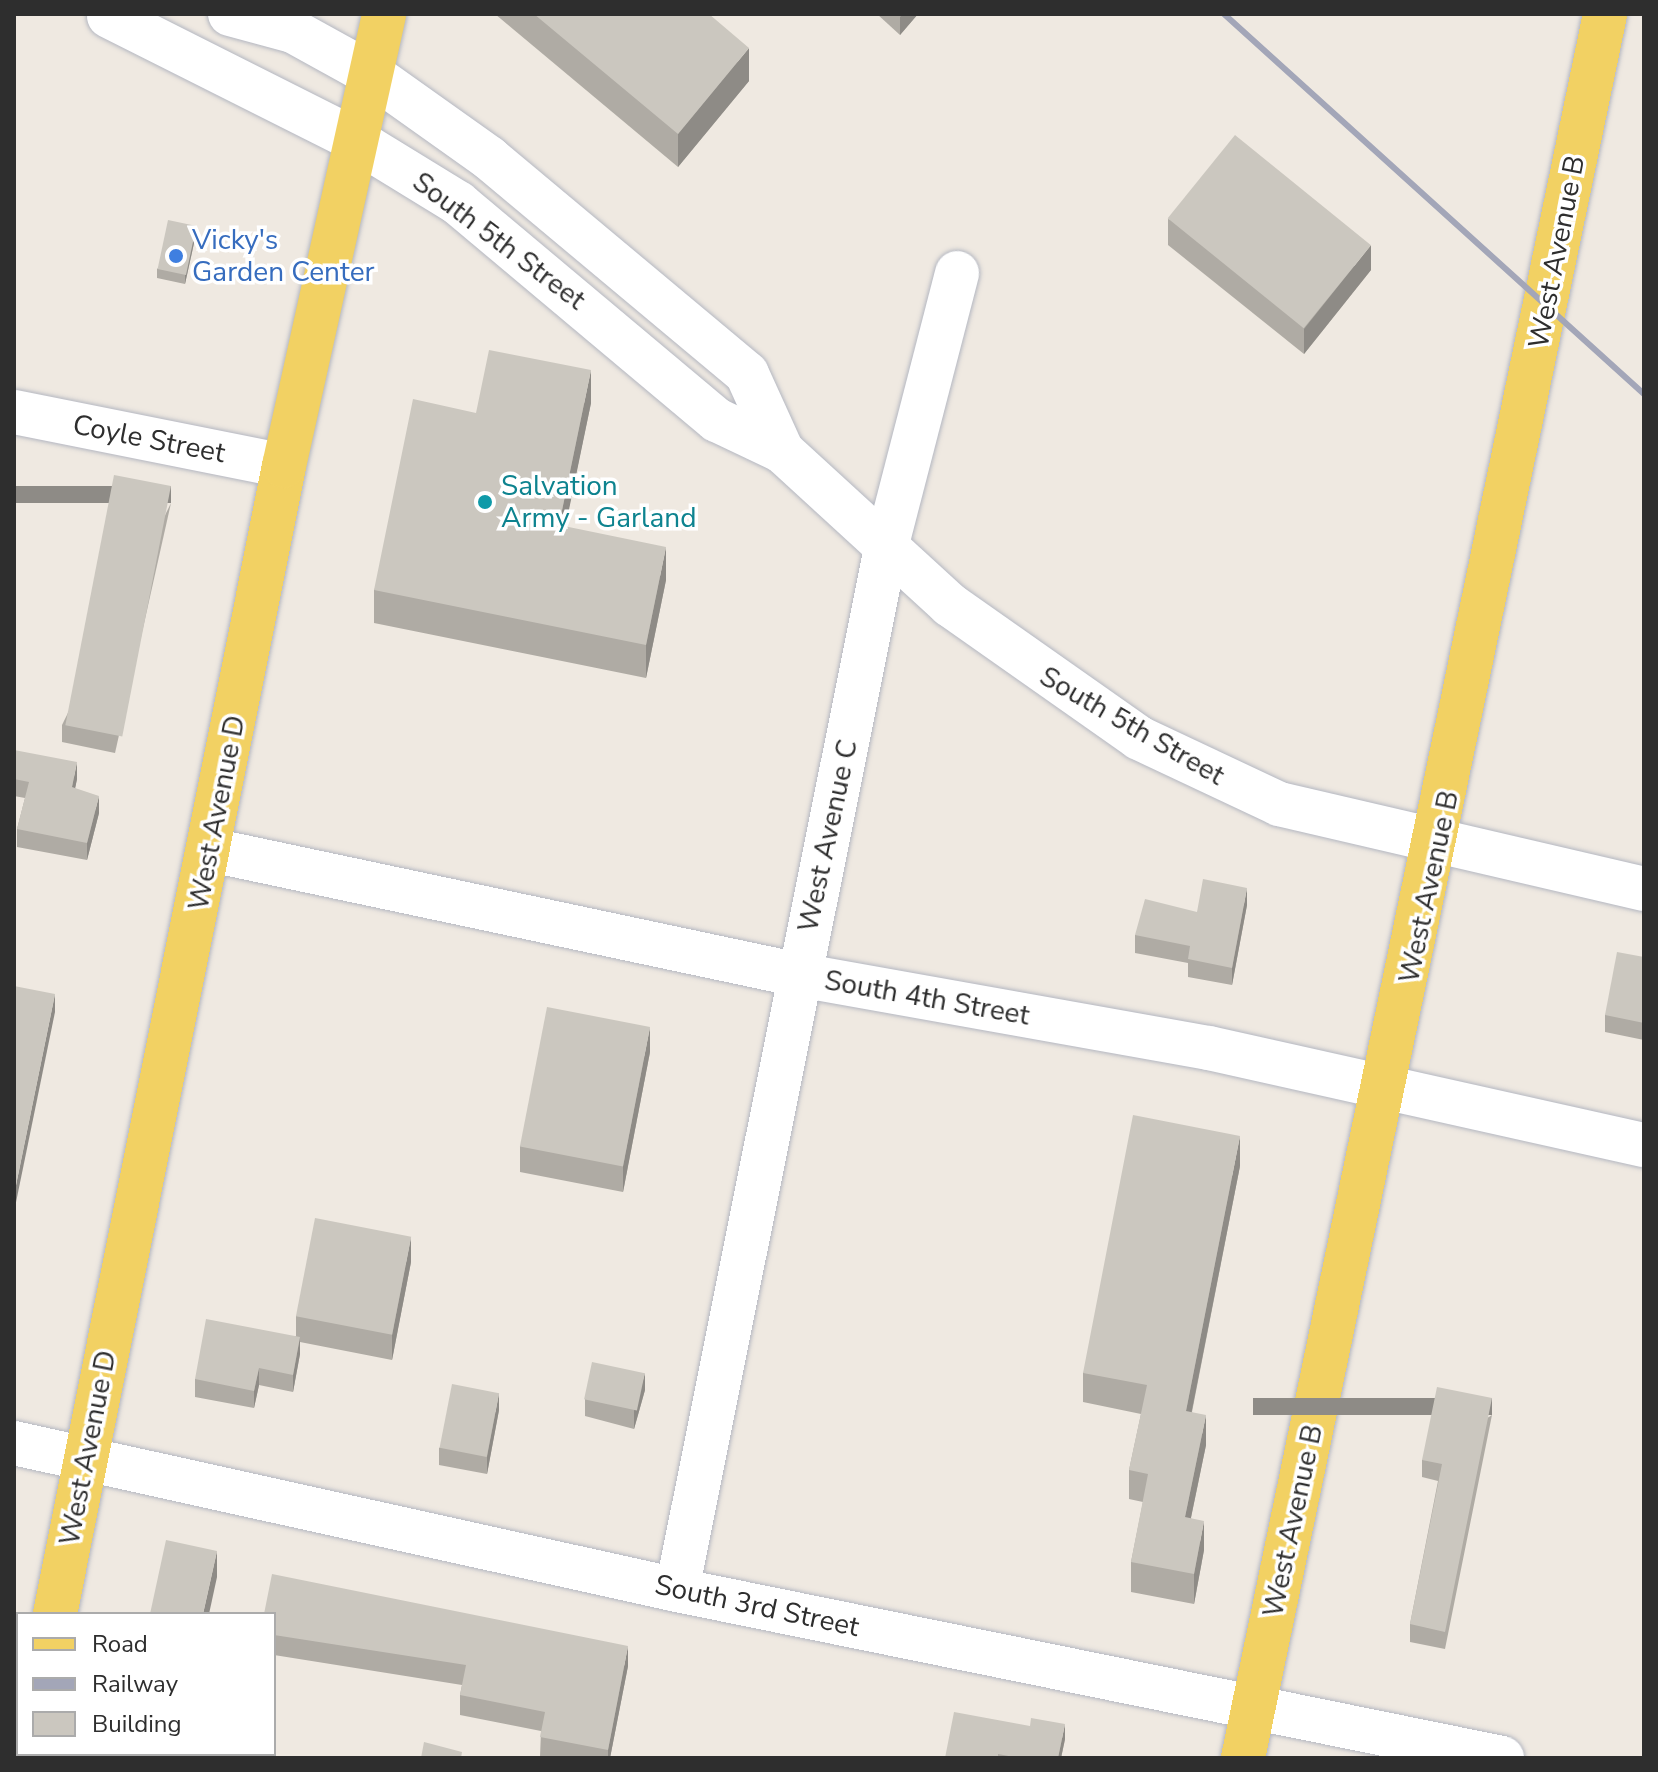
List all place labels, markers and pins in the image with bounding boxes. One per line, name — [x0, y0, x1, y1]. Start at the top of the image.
place label: Vicky's Garden Center — [192, 223, 375, 289]
marker: Vicky's Garden Center — [167, 247, 185, 265]
place label: Salvation Army - Garland — [501, 469, 696, 535]
marker: Salvation Army - Garland — [476, 493, 494, 511]

